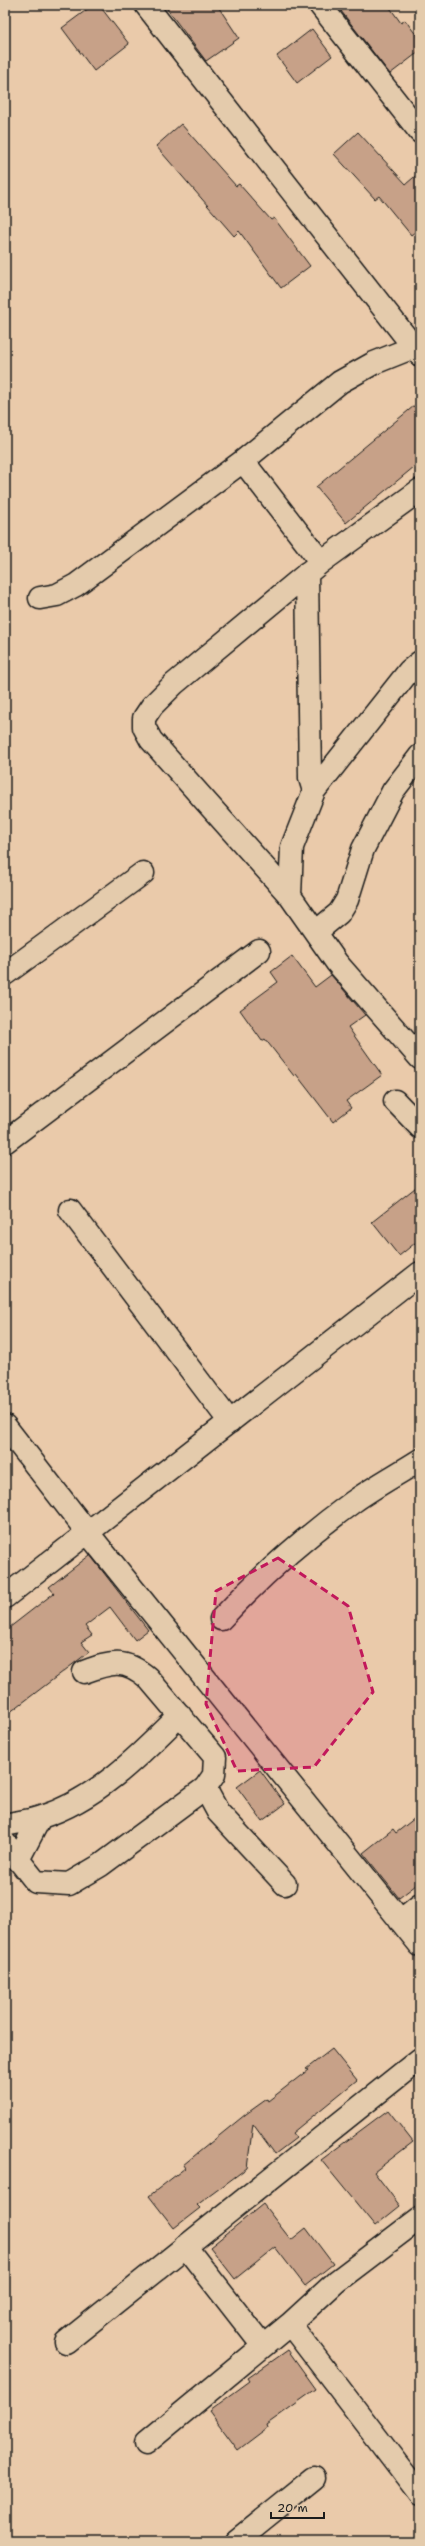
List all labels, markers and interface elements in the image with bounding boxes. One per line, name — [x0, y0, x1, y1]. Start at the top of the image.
scale bar — [271, 2494, 324, 2520]
text: 20 m — [277, 2500, 308, 2516]

